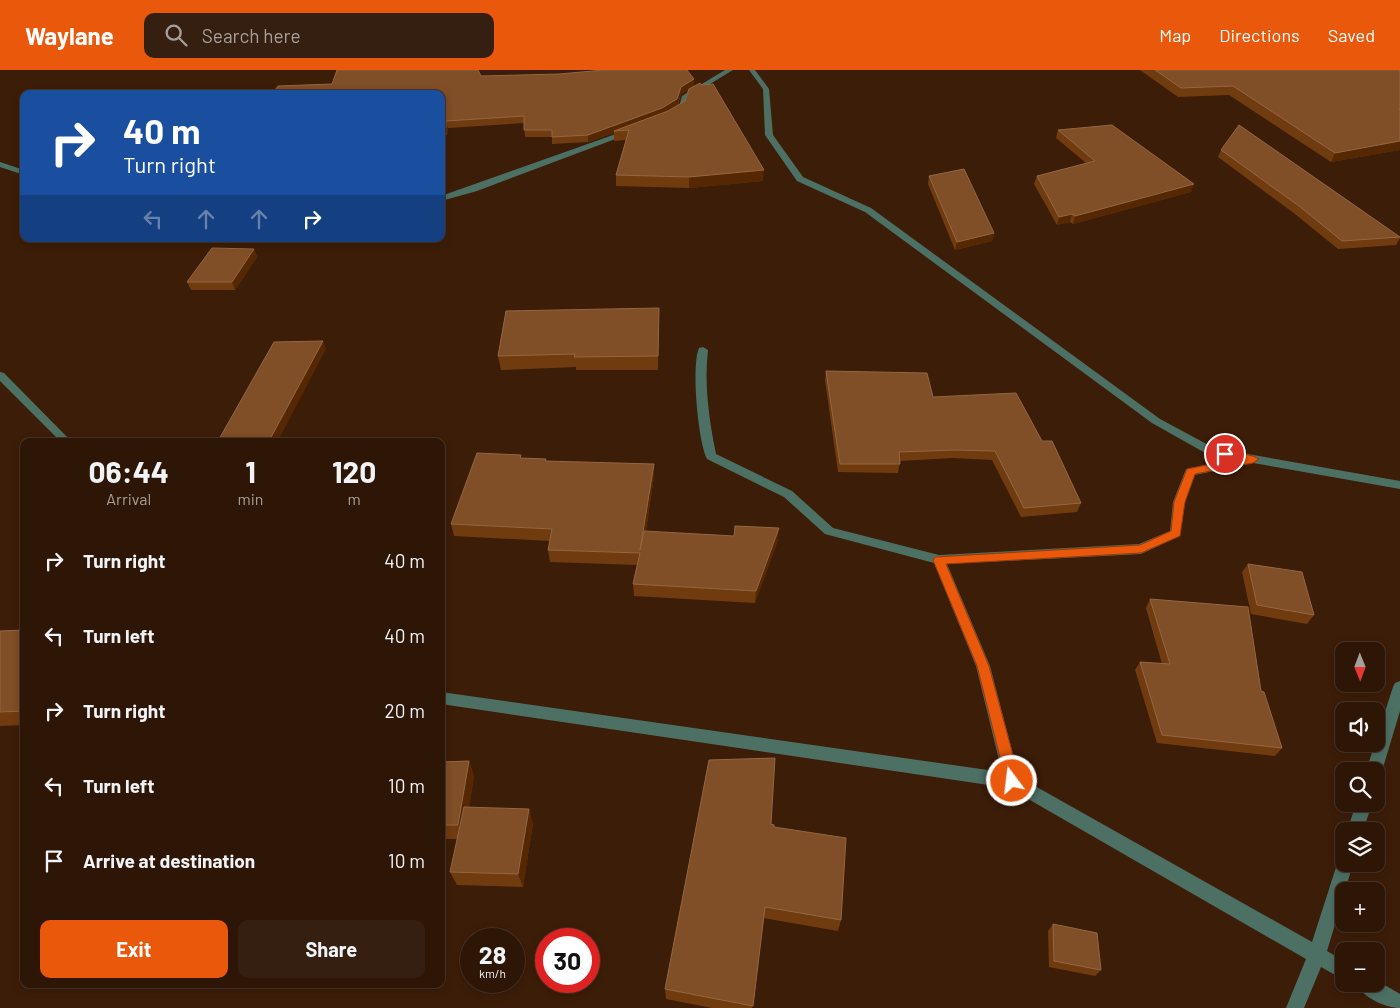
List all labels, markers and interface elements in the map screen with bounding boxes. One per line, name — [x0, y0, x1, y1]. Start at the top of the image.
search box — [144, 13, 494, 58]
text: Waylane — [25, 21, 114, 50]
icon: search — [162, 21, 190, 49]
text: Search here — [202, 24, 301, 47]
text: Map — [1159, 24, 1191, 46]
text: Directions — [1219, 24, 1300, 46]
text: Saved — [1328, 24, 1375, 46]
text: 40 m — [123, 109, 200, 151]
icon: right — [40, 110, 105, 175]
text: Turn right — [123, 151, 216, 177]
icon: left — [139, 205, 167, 233]
icon: ahead — [192, 205, 220, 233]
icon: ahead — [245, 205, 273, 233]
icon: right — [298, 205, 326, 233]
pin — [1204, 433, 1246, 475]
icon: arrive — [1211, 440, 1239, 468]
text: 06:44 — [89, 453, 169, 489]
text: 1 — [245, 453, 256, 489]
text: 120 — [332, 453, 376, 489]
text: Arrival — [106, 489, 151, 508]
text: min — [237, 489, 263, 508]
text: m — [348, 489, 361, 508]
icon: right — [40, 547, 68, 575]
text: Turn right — [83, 549, 165, 572]
text: 40 m — [384, 549, 425, 572]
icon: left — [40, 622, 68, 650]
text: Turn left — [83, 624, 154, 647]
text: 40 m — [384, 624, 425, 647]
north arrow — [1335, 642, 1385, 692]
map controls — [1335, 642, 1385, 992]
icon: right — [40, 697, 68, 725]
text: Turn right — [83, 699, 165, 722]
text: 20 m — [385, 699, 425, 722]
button: sound — [1335, 702, 1385, 752]
position arrow — [985, 754, 1037, 806]
button: search — [1335, 762, 1385, 812]
icon: left — [40, 772, 68, 800]
text: Turn left — [83, 774, 154, 797]
text: 10 m — [388, 774, 425, 797]
button: layers — [1335, 822, 1385, 872]
icon: arrive — [40, 847, 68, 875]
text: Arrive at destination — [83, 849, 255, 872]
text: 10 m — [388, 849, 425, 872]
button: + — [1335, 882, 1385, 932]
button: Exit — [40, 920, 228, 978]
button: Share — [238, 920, 425, 978]
speed limit sign: 30 — [535, 928, 600, 993]
text: 28 — [479, 939, 506, 969]
button: − — [1335, 942, 1385, 992]
text: km/h — [479, 966, 506, 980]

